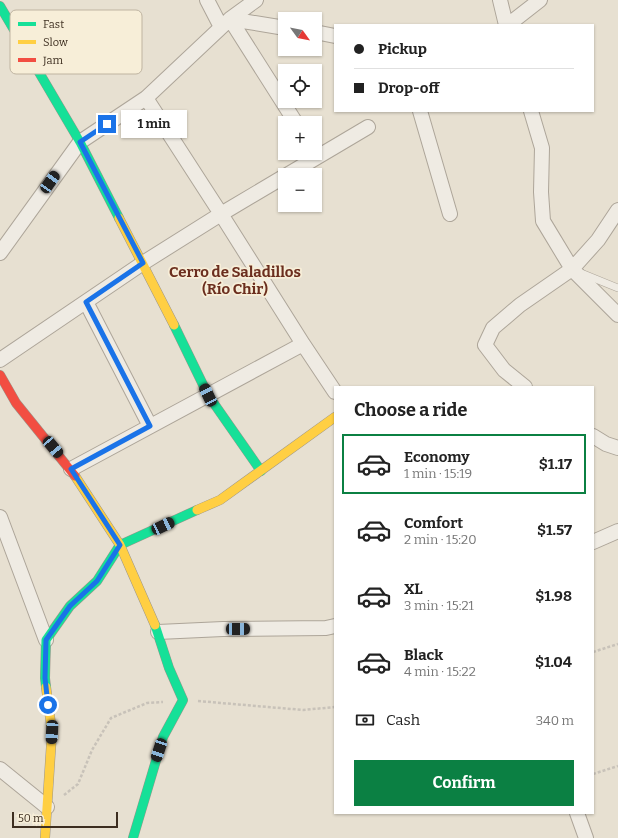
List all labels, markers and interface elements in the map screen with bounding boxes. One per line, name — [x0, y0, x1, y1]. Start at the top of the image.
legend — [10, 10, 142, 74]
north arrow — [278, 12, 322, 56]
map controls — [278, 12, 322, 212]
text: Fast — [43, 18, 64, 31]
text: Slow — [43, 36, 68, 49]
text: Pickup — [378, 40, 427, 58]
text: Jam — [42, 54, 63, 67]
button: locate — [278, 64, 322, 108]
text: Drop-off — [378, 79, 439, 97]
callout: 1 min — [121, 110, 187, 138]
route end — [98, 115, 116, 133]
text: 1 min — [138, 116, 170, 131]
button: + — [278, 116, 322, 160]
button: − — [278, 168, 322, 212]
car — [38, 169, 62, 195]
district label: Cerro de Saladillos (Río Chir) — [169, 263, 301, 298]
car — [197, 382, 219, 408]
text: Choose a ride — [354, 399, 467, 421]
car — [41, 434, 65, 460]
icon: car — [356, 446, 392, 482]
text: Economy — [404, 448, 470, 466]
text: $1.17 — [539, 455, 572, 473]
text: 1 min · 15:19 — [404, 466, 472, 481]
icon: car — [356, 512, 392, 548]
text: Comfort — [404, 514, 463, 532]
car — [150, 515, 176, 537]
text: $1.57 — [537, 521, 572, 539]
text: 2 min · 15:20 — [404, 532, 477, 547]
icon: car — [356, 578, 392, 614]
text: XL — [404, 580, 423, 598]
text: $1.98 — [535, 587, 572, 605]
text: 3 min · 15:21 — [404, 598, 474, 613]
car — [226, 623, 250, 635]
icon: car — [356, 644, 392, 680]
text: Black — [404, 646, 443, 664]
text: $1.04 — [535, 653, 572, 671]
text: 4 min · 15:22 — [404, 664, 476, 679]
route start — [39, 696, 57, 714]
icon: cash — [354, 709, 376, 731]
text: Cash — [386, 711, 420, 729]
text: 340 m — [536, 713, 574, 728]
car — [45, 720, 59, 744]
car — [150, 737, 168, 763]
button: Confirm — [354, 760, 574, 806]
scale bar — [12, 810, 118, 829]
text: 50 m — [18, 812, 44, 825]

